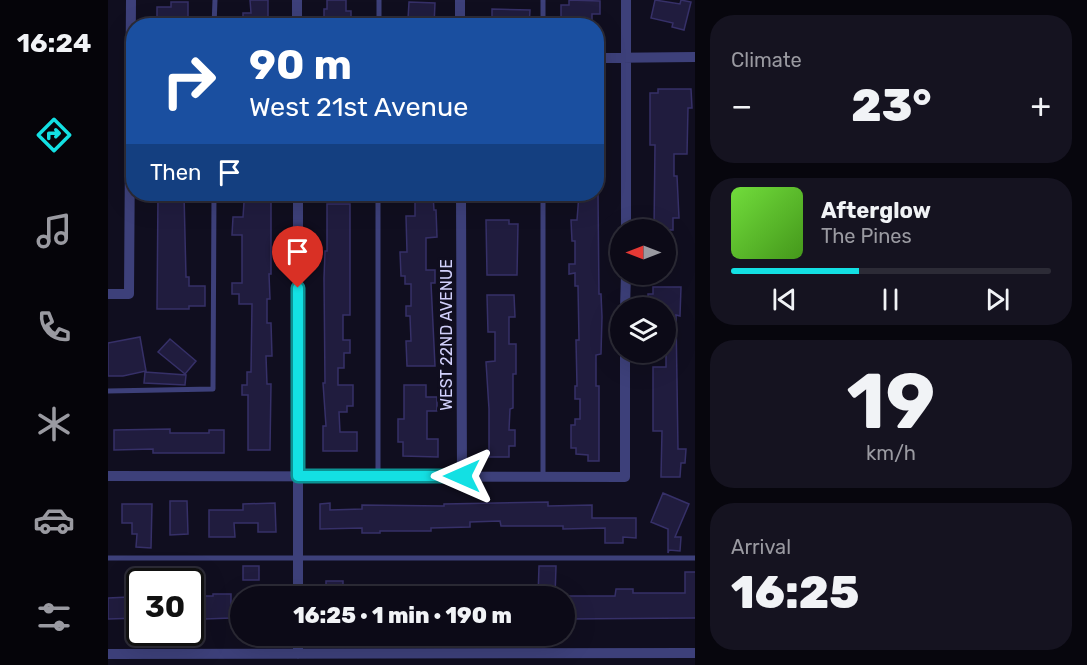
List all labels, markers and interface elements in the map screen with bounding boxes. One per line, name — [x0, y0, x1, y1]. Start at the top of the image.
text: 16:24 — [17, 27, 91, 59]
text: 90 m — [249, 40, 352, 90]
icon: right — [150, 42, 228, 120]
text: Climate — [731, 48, 802, 72]
text: 23° — [851, 79, 932, 132]
text: − — [731, 86, 752, 125]
text: + — [1030, 86, 1051, 125]
text: West 21st Avenue — [249, 91, 468, 123]
icon: directions — [33, 114, 75, 156]
icon: arrive — [213, 156, 246, 189]
text: Then — [150, 159, 201, 186]
text: Afterglow — [821, 197, 931, 224]
icon: music — [33, 210, 75, 252]
north arrow — [610, 219, 676, 285]
map controls — [610, 219, 676, 363]
text: The Pines — [821, 224, 912, 248]
pin — [272, 226, 323, 288]
icon: arrive — [281, 235, 314, 268]
street label: WEST 22ND AVENUE — [437, 259, 456, 411]
icon: previous — [768, 283, 801, 316]
icon: pause — [874, 283, 907, 316]
icon: next — [981, 283, 1014, 316]
button: layers — [610, 297, 676, 363]
icon: phone — [33, 306, 75, 348]
text: 19 — [847, 355, 935, 448]
icon: climate — [33, 403, 75, 445]
text: km/h — [866, 441, 916, 465]
position arrow — [430, 444, 494, 508]
icon: car — [33, 499, 75, 541]
text: Arrival — [731, 535, 791, 559]
text: 16:25 — [731, 566, 859, 619]
speed limit sign: 30 — [126, 568, 204, 646]
icon: filters — [33, 596, 75, 638]
text: 16:25 · 1 min · 190 m — [293, 602, 512, 629]

